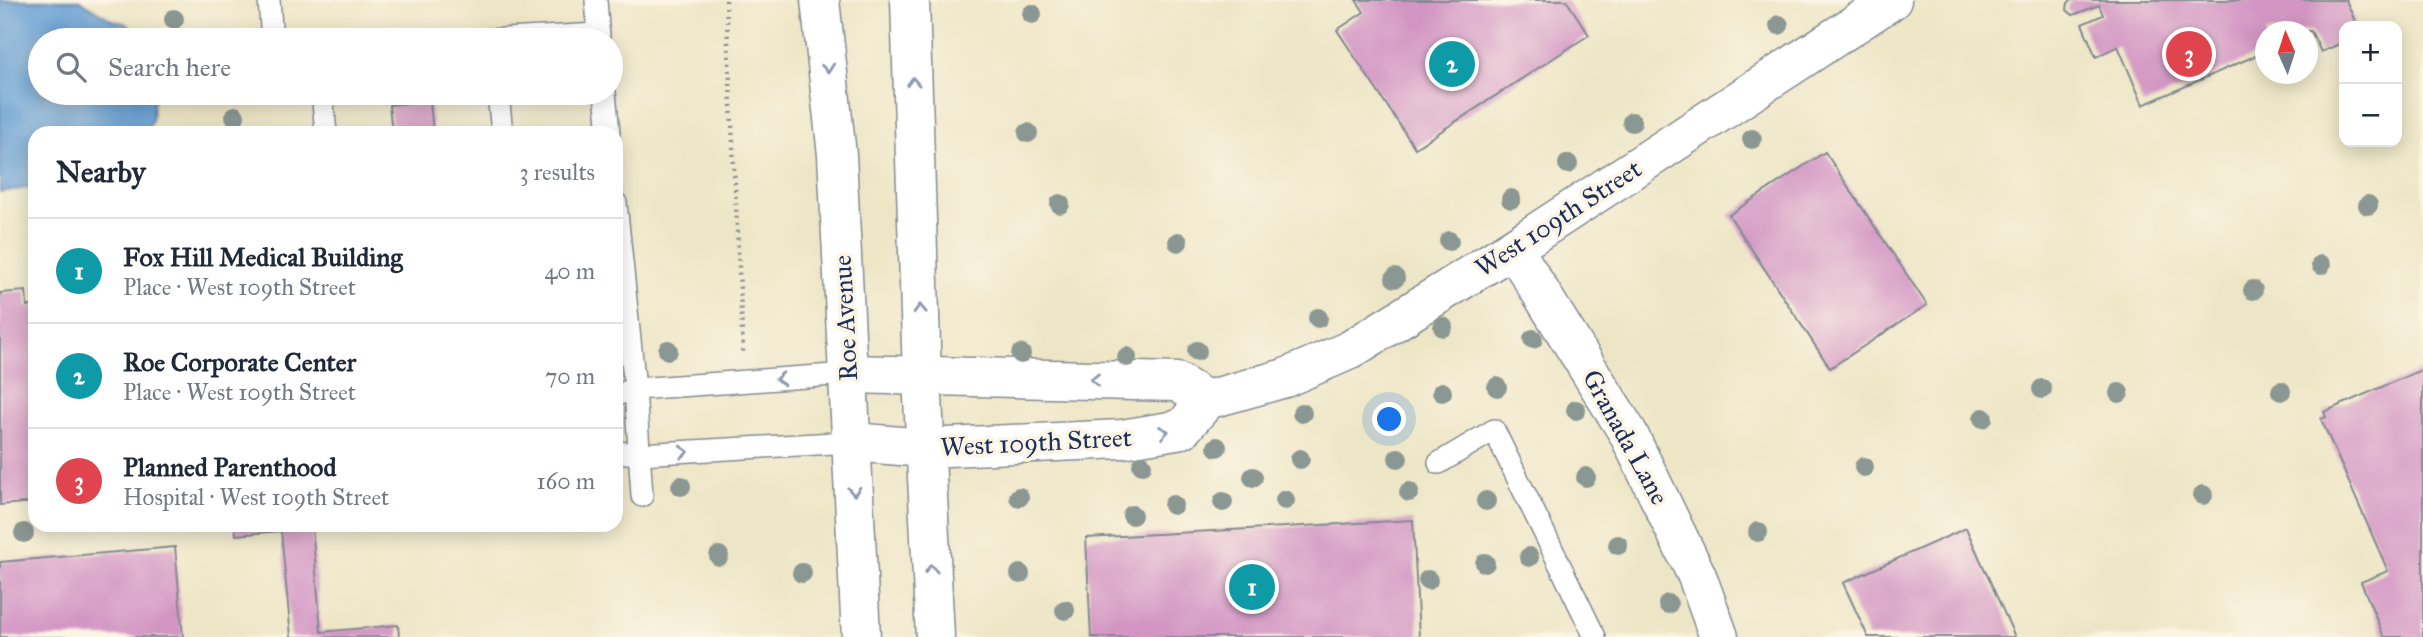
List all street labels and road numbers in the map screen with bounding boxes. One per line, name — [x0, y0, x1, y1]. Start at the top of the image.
street label: West 109th Street — [1469, 152, 1647, 284]
street label: Roe Avenue — [826, 254, 864, 382]
street label: Granada Lane — [1576, 364, 1676, 510]
street label: West 109th Street — [939, 421, 1133, 463]

